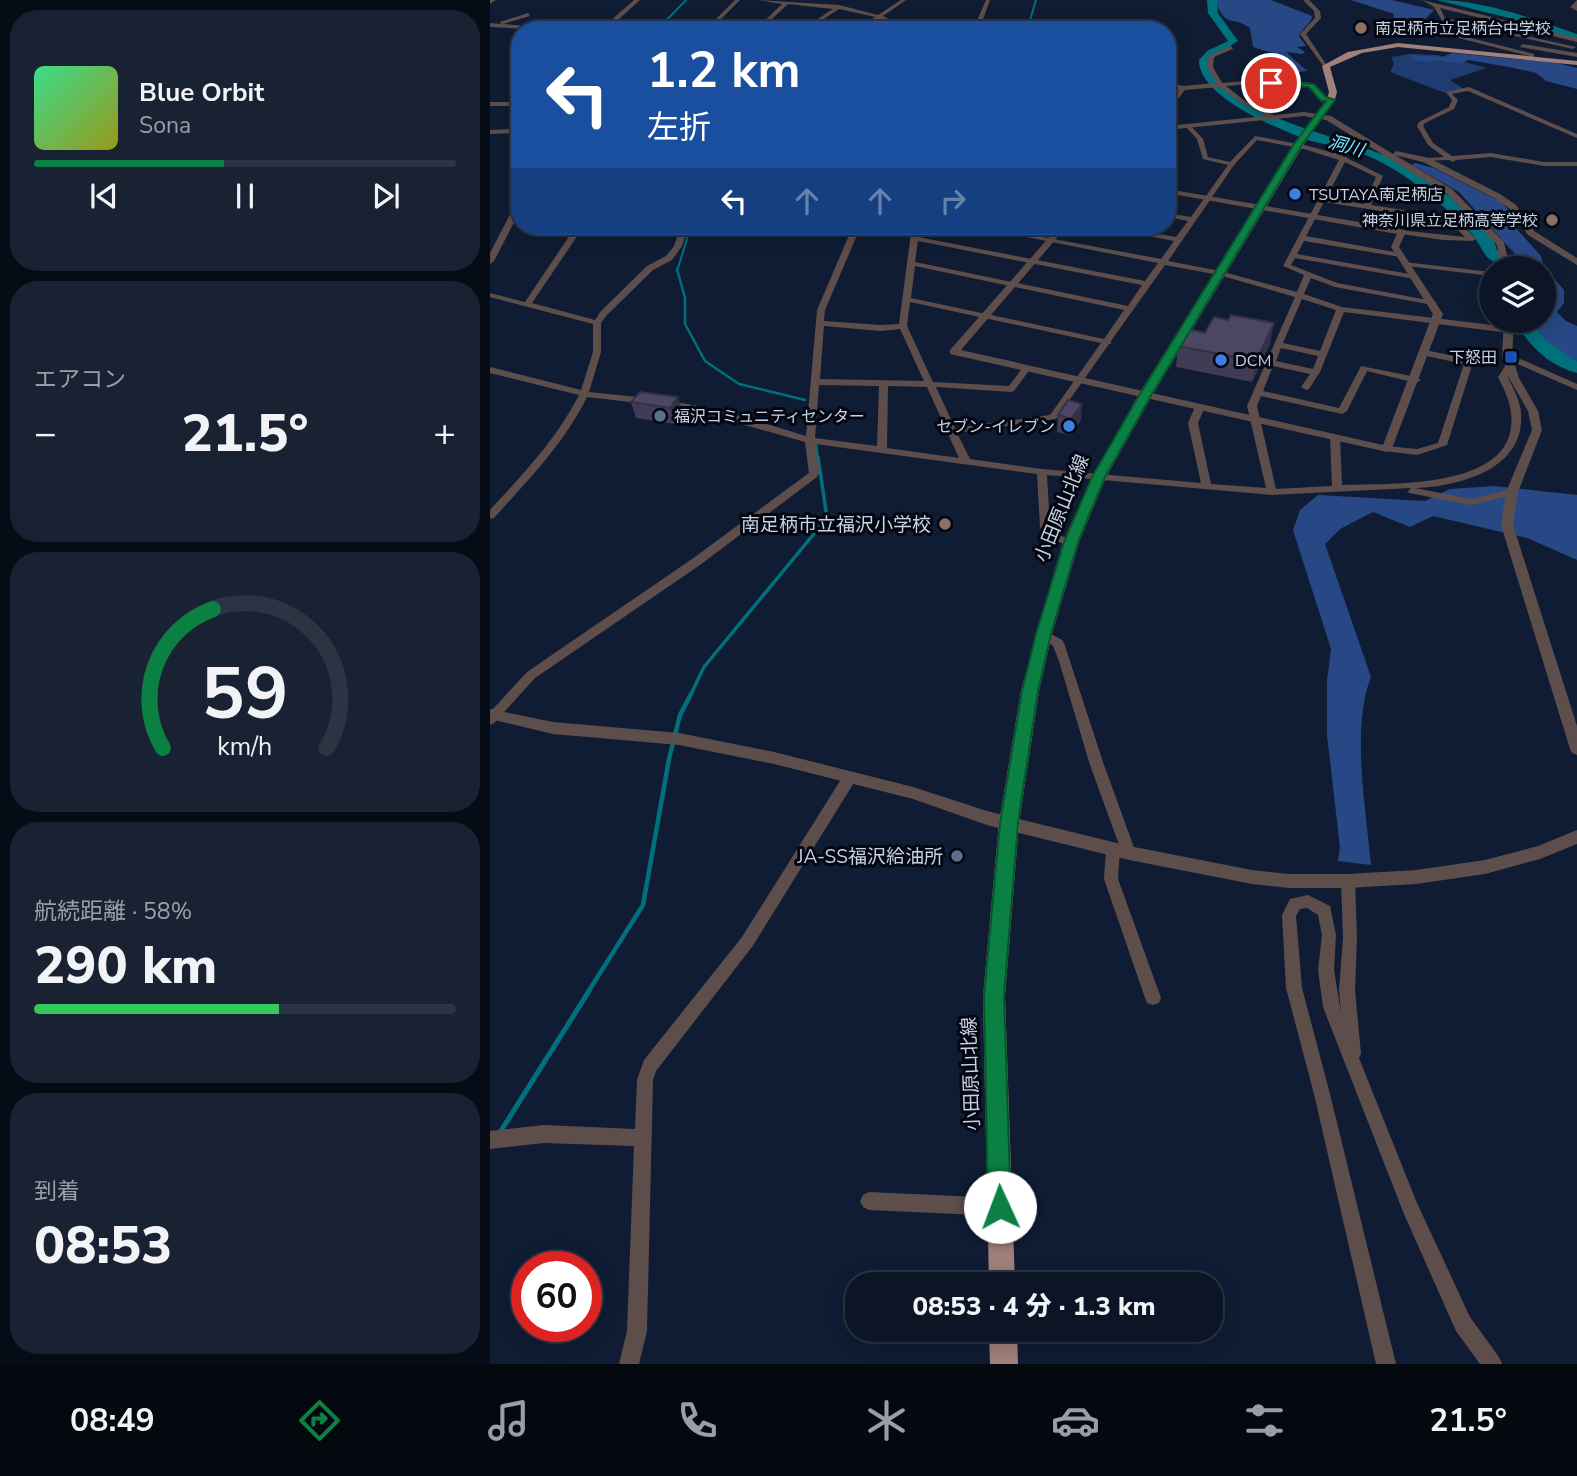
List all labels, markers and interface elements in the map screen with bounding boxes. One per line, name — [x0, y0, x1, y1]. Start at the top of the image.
place label: 南足柄市立足柄台中学校 — [1375, 18, 1551, 40]
marker: 南足柄市立足柄台中学校 — [1353, 20, 1369, 36]
text: 1.2 km — [647, 37, 800, 104]
icon: left — [532, 49, 623, 140]
pin — [1241, 53, 1301, 113]
icon: arrive — [1252, 64, 1290, 102]
text: Blue Orbit — [139, 75, 264, 110]
text: 左折 — [647, 106, 711, 149]
text: Sona — [139, 110, 191, 141]
water label: 洞川 — [1325, 130, 1369, 163]
icon: previous — [85, 177, 123, 215]
icon: pause — [226, 177, 264, 215]
icon: next — [367, 177, 405, 215]
icon: left — [715, 182, 753, 220]
icon: ahead — [788, 182, 826, 220]
icon: ahead — [861, 182, 899, 220]
icon: right — [934, 182, 972, 220]
place label: TSUTAYA南足柄店 — [1309, 184, 1443, 206]
marker: TSUTAYA南足柄店 — [1287, 186, 1303, 202]
place label: 神奈川県立足柄高等学校 — [1362, 210, 1538, 232]
marker: 神奈川県立足柄高等学校 — [1544, 212, 1560, 228]
map controls — [1479, 256, 1556, 333]
button: layers — [1479, 256, 1556, 333]
place label: 下怒田 — [1449, 347, 1497, 369]
marker: 下怒田 — [1503, 349, 1519, 365]
place label: DCM — [1235, 350, 1271, 372]
marker: DCM — [1213, 352, 1229, 368]
text: エアコン — [34, 364, 126, 395]
text: 21.5° — [181, 398, 309, 469]
place label: 福沢コミュニティセンター — [674, 406, 865, 428]
text: − — [34, 408, 57, 459]
text: + — [433, 408, 456, 459]
marker: 福沢コミュニティセンター — [652, 408, 668, 424]
place label: セブン-イレブン — [936, 416, 1055, 438]
marker: セブン-イレブン — [1061, 418, 1077, 434]
street label: 小田原山北線 — [1029, 451, 1095, 566]
place label: 南足柄市立福沢小学校 — [741, 512, 931, 538]
marker: 南足柄市立福沢小学校 — [937, 516, 953, 532]
text: 59 — [201, 644, 289, 744]
text: km/h — [217, 730, 273, 764]
place label: JA-SS福沢給油所 — [796, 844, 943, 870]
marker: JA-SS福沢給油所 — [949, 848, 965, 864]
text: 航続距離 · 58% — [34, 896, 192, 927]
text: 290 km — [34, 930, 217, 1001]
street label: 小田原山北線 — [956, 1017, 986, 1131]
position arrow — [963, 1170, 1037, 1244]
text: 到着 — [34, 1176, 80, 1207]
text: 08:53 — [34, 1210, 172, 1281]
speed limit sign: 60 — [511, 1251, 602, 1342]
text: 08:53 · 4 分 · 1.3 km — [912, 1289, 1156, 1324]
icon: directions — [295, 1396, 344, 1445]
icon: music — [484, 1396, 533, 1445]
icon: phone — [673, 1396, 722, 1445]
icon: climate — [862, 1396, 911, 1445]
icon: car — [1051, 1396, 1100, 1445]
icon: filters — [1240, 1396, 1289, 1445]
text: 08:49 — [70, 1399, 155, 1442]
text: 21.5° — [1429, 1399, 1507, 1442]

